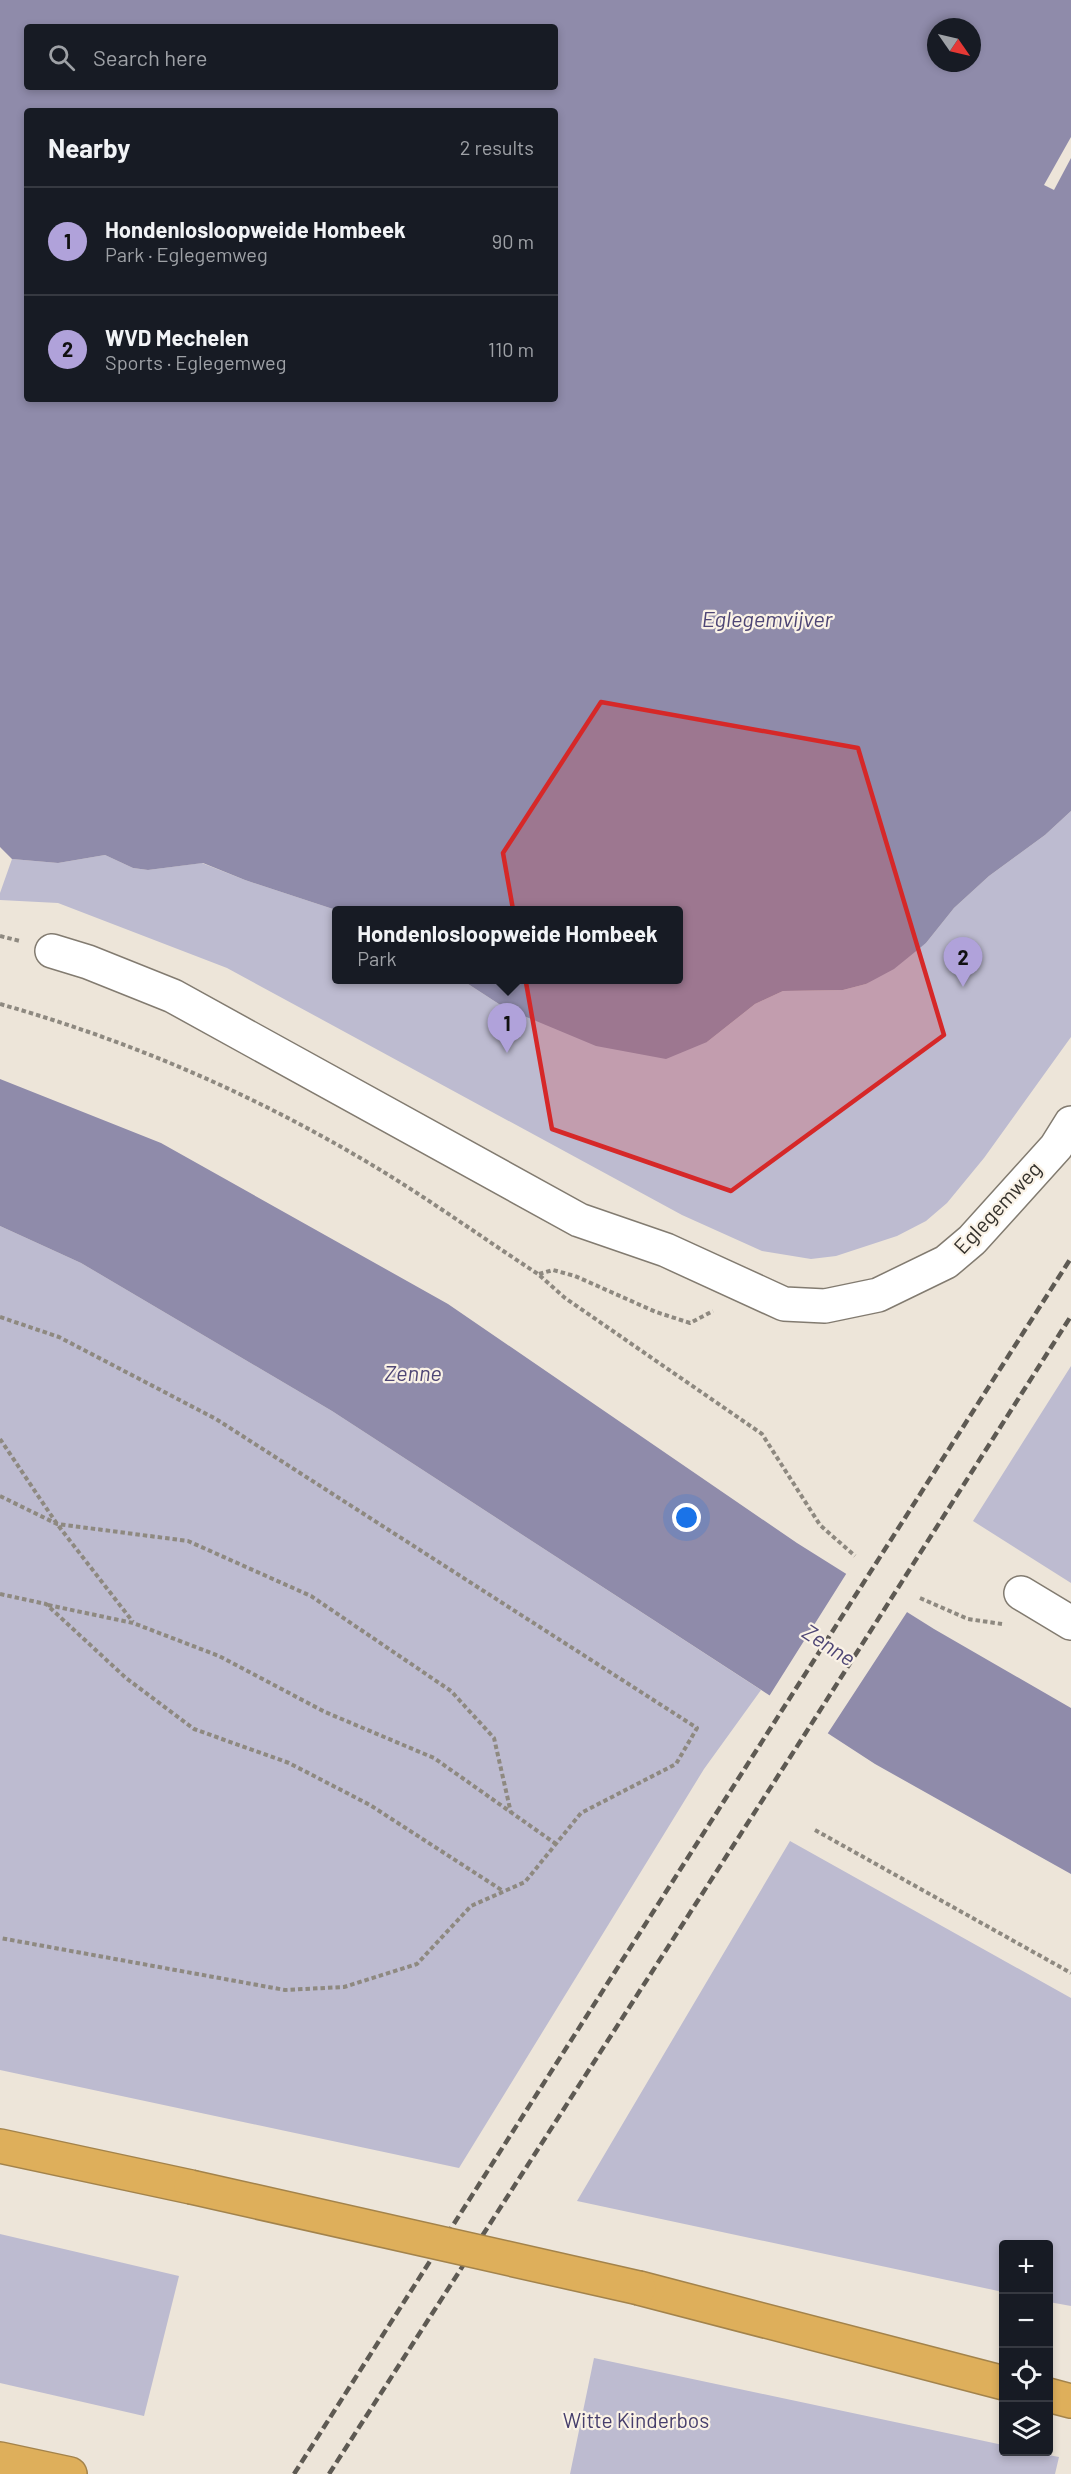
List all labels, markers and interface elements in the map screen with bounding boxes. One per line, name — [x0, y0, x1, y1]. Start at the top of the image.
north arrow — [927, 18, 981, 72]
search box — [24, 24, 558, 90]
icon: search — [45, 41, 78, 74]
text: Search here — [93, 44, 207, 70]
text: Nearby — [48, 132, 130, 163]
text: 2 results — [460, 135, 534, 159]
text: Hondenlosloopweide Hombeek — [105, 216, 406, 242]
text: 1 — [64, 229, 71, 253]
text: 90 m — [492, 229, 534, 253]
text: Park · Eglegemweg — [105, 242, 268, 266]
text: WVD Mechelen — [105, 324, 249, 350]
text: 2 — [62, 337, 73, 361]
text: 110 m — [488, 337, 534, 361]
text: Sports · Eglegemweg — [105, 350, 286, 374]
water label: Eglegemvijver — [702, 605, 834, 631]
popup — [332, 906, 683, 984]
text: Hondenlosloopweide Hombeek — [357, 920, 658, 946]
pin: 2 — [944, 938, 982, 987]
text: Park — [357, 946, 396, 970]
pin: 1 — [488, 1004, 526, 1053]
street label: Eglegemweg — [948, 1156, 1046, 1258]
water label: Zenne — [384, 1359, 442, 1385]
your location — [672, 1503, 701, 1532]
water label: Zenne — [798, 1618, 861, 1671]
map controls — [999, 2240, 1053, 2456]
button: + — [999, 2240, 1053, 2294]
button: − — [999, 2294, 1053, 2348]
button: locate — [999, 2348, 1053, 2402]
button: layers — [999, 2402, 1053, 2456]
park label: Witte Kinderbos — [563, 2407, 709, 2432]

